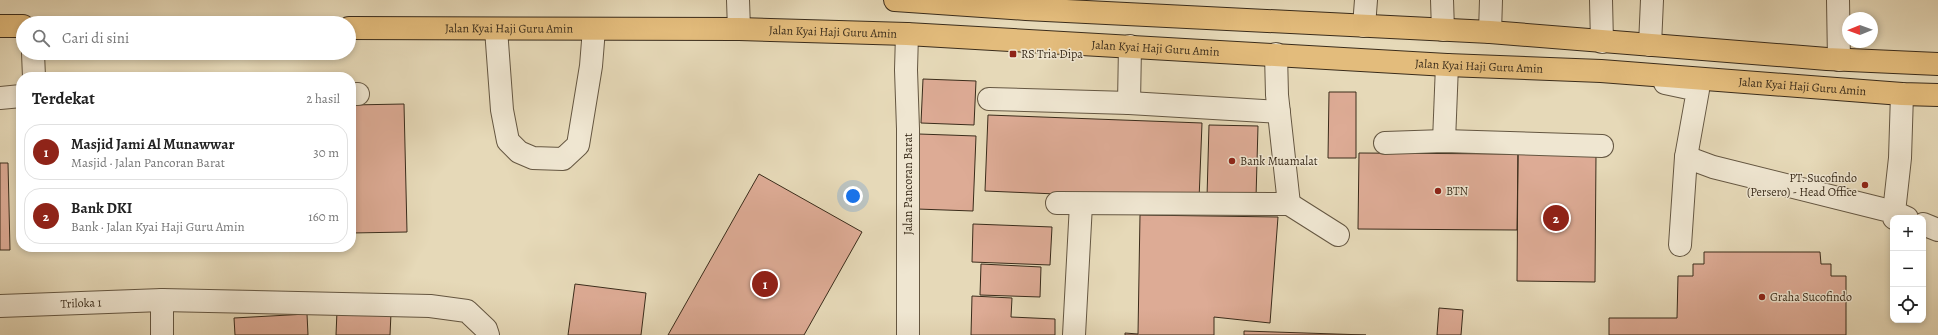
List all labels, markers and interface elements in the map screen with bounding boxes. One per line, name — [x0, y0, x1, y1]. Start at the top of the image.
north arrow — [1842, 12, 1878, 48]
search box — [16, 16, 356, 60]
street label: Jalan Kyai Haji Guru Amin — [445, 20, 573, 37]
street label: Jalan Kyai Haji Guru Amin — [769, 22, 898, 42]
icon: search — [30, 27, 52, 49]
text: Cari di sini — [62, 28, 129, 48]
street label: Jalan Kyai Haji Guru Amin — [1091, 37, 1220, 60]
place label: RS Tria Dipa — [1021, 46, 1083, 62]
marker: RS Tria Dipa — [1008, 49, 1018, 59]
street label: Jalan Kyai Haji Guru Amin — [1415, 55, 1544, 77]
street label: Jalan Kyai Haji Guru Amin — [1738, 74, 1867, 99]
text: Terdekat — [32, 87, 95, 110]
text: 2 hasil — [306, 90, 340, 107]
street label: Jalan Pancoran Barat — [900, 133, 916, 235]
text: Masjid Jami Al Munawwar — [71, 134, 235, 154]
text: 1 — [44, 144, 48, 161]
text: 30 m — [313, 144, 339, 161]
place label: Bank Muamalat — [1240, 153, 1318, 169]
text: Masjid · Jalan Pancoran Barat — [71, 154, 225, 171]
marker: Bank Muamalat — [1227, 156, 1237, 166]
place label: PT. Sucofindo (Persero) - Head Office — [1747, 170, 1857, 200]
marker: PT. Sucofindo (Persero) - Head Office — [1860, 180, 1870, 190]
place label: BTN — [1446, 183, 1468, 199]
your location — [843, 186, 863, 206]
marker: BTN — [1433, 186, 1443, 196]
text: Bank DKI — [71, 198, 132, 218]
pin: 2 — [1543, 203, 1569, 233]
text: 2 — [43, 208, 49, 225]
text: 160 m — [308, 208, 339, 225]
map controls — [1890, 215, 1926, 323]
button: + — [1890, 215, 1926, 251]
text: Bank · Jalan Kyai Haji Guru Amin — [71, 218, 245, 235]
button: − — [1890, 251, 1926, 287]
pin: 1 — [752, 269, 778, 299]
button: locate — [1890, 287, 1926, 323]
place label: Graha Sucofindo — [1770, 289, 1852, 305]
marker: Graha Sucofindo — [1757, 292, 1767, 302]
street label: Triloka 1 — [60, 294, 102, 312]

